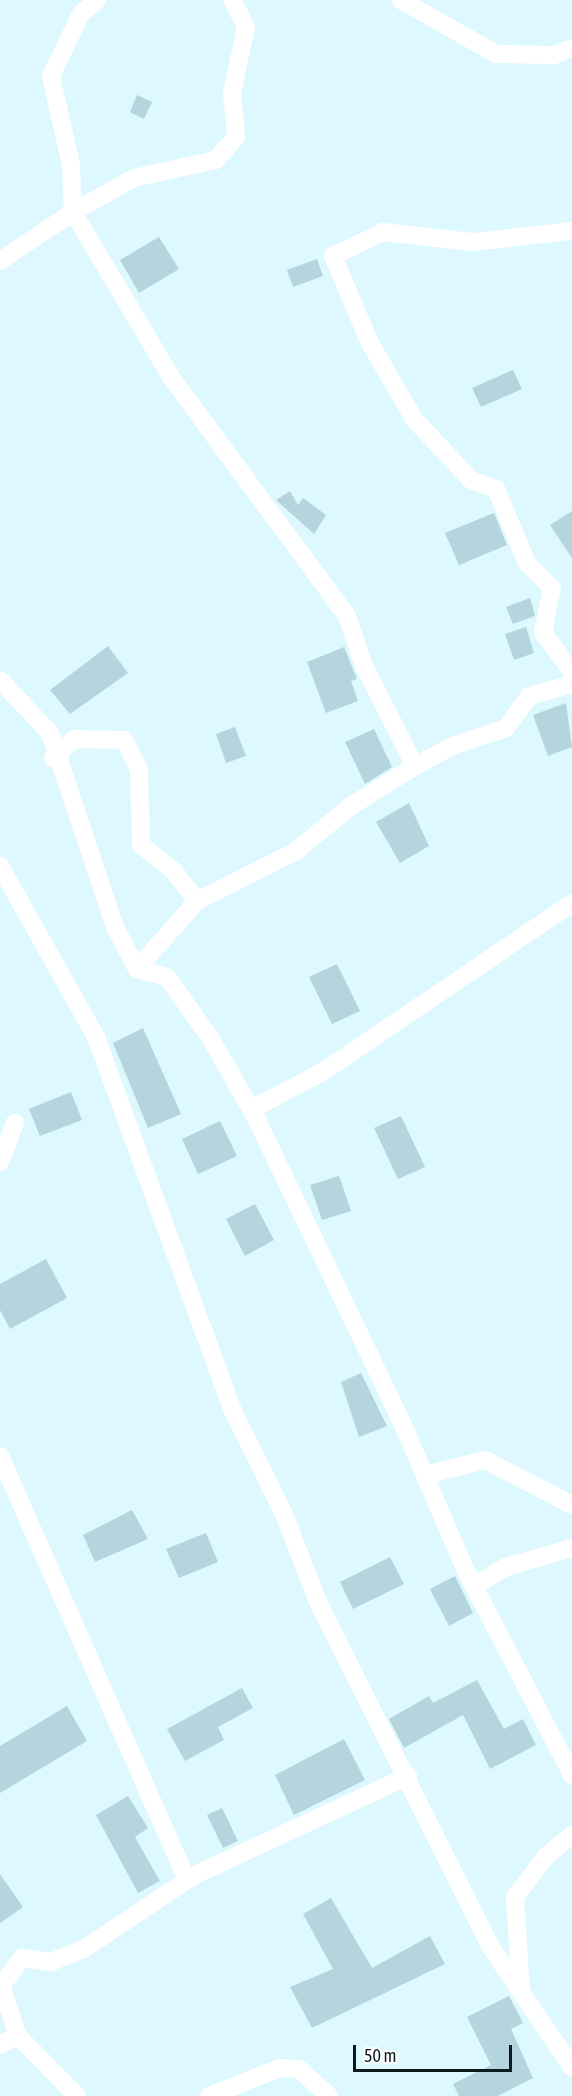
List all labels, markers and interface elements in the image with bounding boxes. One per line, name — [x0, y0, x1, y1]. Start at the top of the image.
scale bar — [356, 2033, 515, 2071]
text: 50 m — [364, 2045, 396, 2066]

